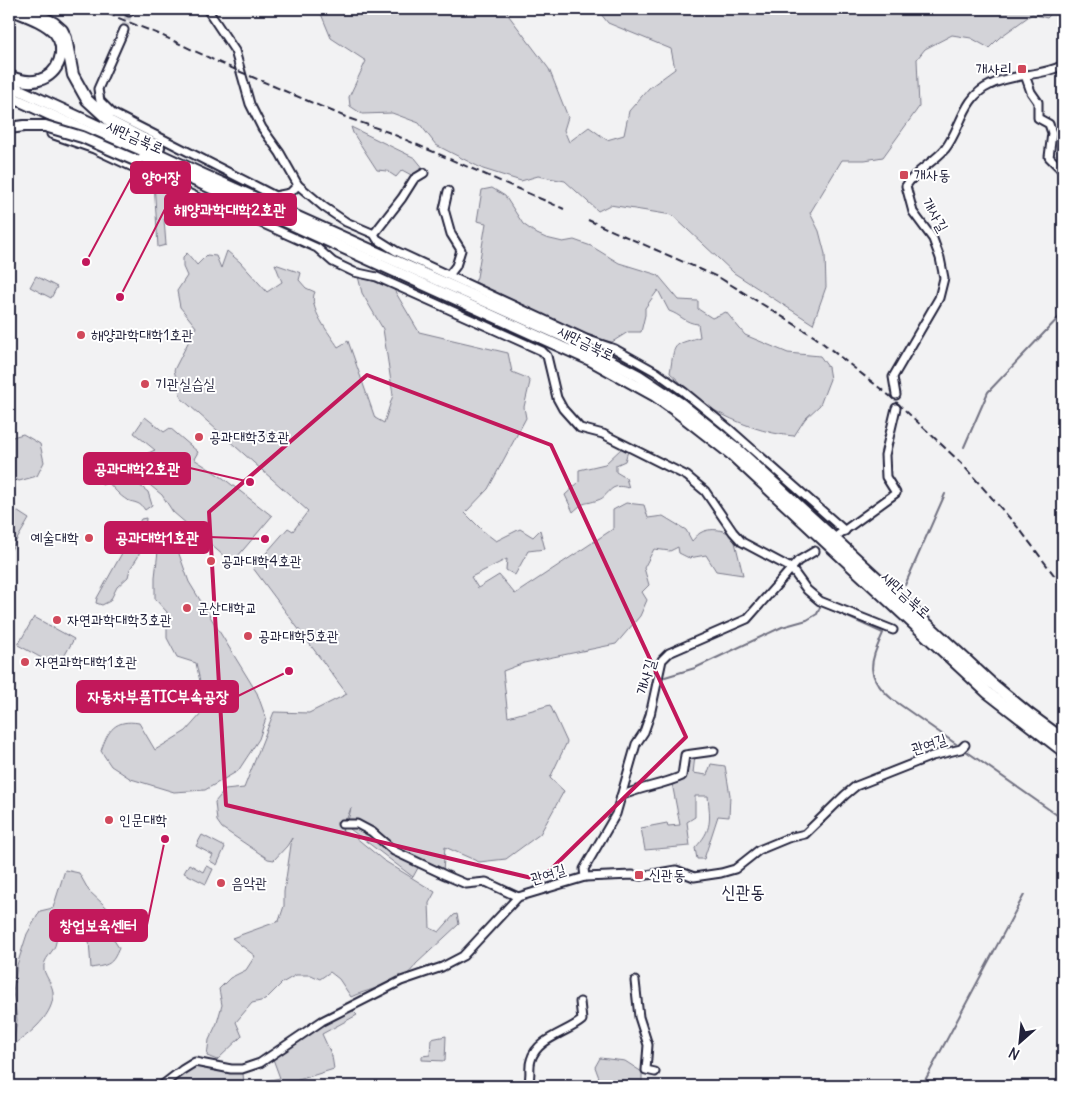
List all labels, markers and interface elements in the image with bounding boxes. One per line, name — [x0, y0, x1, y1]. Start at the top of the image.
place label: 개사리 — [976, 59, 1012, 78]
marker: 개사리 — [1016, 63, 1028, 75]
street label: 새만금북로 — [104, 116, 167, 157]
callout: 양어장 — [131, 162, 190, 193]
place label: 개사동 — [914, 165, 950, 184]
text: 양어장 — [142, 167, 180, 187]
marker: 개사동 — [898, 169, 910, 181]
callout: 해양과학대학2호관 — [165, 194, 296, 225]
street label: 개사길 — [918, 194, 953, 235]
text: 해양과학대학2호관 — [173, 199, 286, 219]
street label: 새만금북로 — [555, 321, 618, 364]
place label: 해양과학대학1호관 — [91, 325, 194, 344]
marker: 해양과학대학1호관 — [75, 329, 87, 341]
place label: 기관실습실 — [155, 374, 215, 393]
marker: 기관실습실 — [139, 378, 151, 390]
place label: 공과대학3호관 — [209, 427, 290, 446]
marker: 공과대학3호관 — [193, 431, 205, 443]
callout: 공과대학2호관 — [84, 453, 190, 484]
text: 공과대학2호관 — [94, 458, 180, 478]
callout: 공과대학1호관 — [105, 522, 209, 553]
text: 공과대학1호관 — [115, 527, 199, 547]
place label: 예술대학 — [31, 528, 79, 547]
marker: 예술대학 — [83, 532, 95, 544]
place label: 공과대학4호관 — [221, 551, 302, 570]
marker: 공과대학4호관 — [205, 555, 217, 567]
street label: 새만금북로 — [878, 567, 935, 622]
place label: 군산대학교 — [197, 598, 257, 617]
marker: 군산대학교 — [181, 602, 193, 614]
place label: 자연과학대학3호관 — [67, 610, 172, 629]
marker: 자연과학대학3호관 — [51, 614, 63, 626]
place label: 공과대학5호관 — [258, 626, 339, 645]
marker: 공과대학5호관 — [242, 630, 254, 642]
place label: 자연과학대학1호관 — [35, 652, 138, 671]
marker: 자연과학대학1호관 — [19, 656, 31, 668]
street label: 개사길 — [631, 657, 660, 697]
callout: 자동차부품TIC부속공장 — [77, 681, 238, 712]
text: 자동차부품TIC부속공장 — [87, 686, 229, 706]
street label: 관여길 — [909, 729, 949, 758]
place label: 인문대학 — [119, 810, 167, 829]
marker: 인문대학 — [103, 814, 115, 826]
street label: 관여길 — [528, 859, 568, 888]
place label: 신관동 — [649, 865, 685, 884]
marker: 신관동 — [633, 869, 645, 881]
place label: 음악관 — [231, 873, 267, 892]
marker: 음악관 — [215, 877, 227, 889]
district label: 신관동 — [721, 880, 765, 903]
callout: 창업보육센터 — [50, 910, 147, 941]
text: 창업보육센터 — [59, 915, 137, 935]
north arrow — [994, 1018, 1044, 1068]
text: N — [1006, 1043, 1022, 1064]

